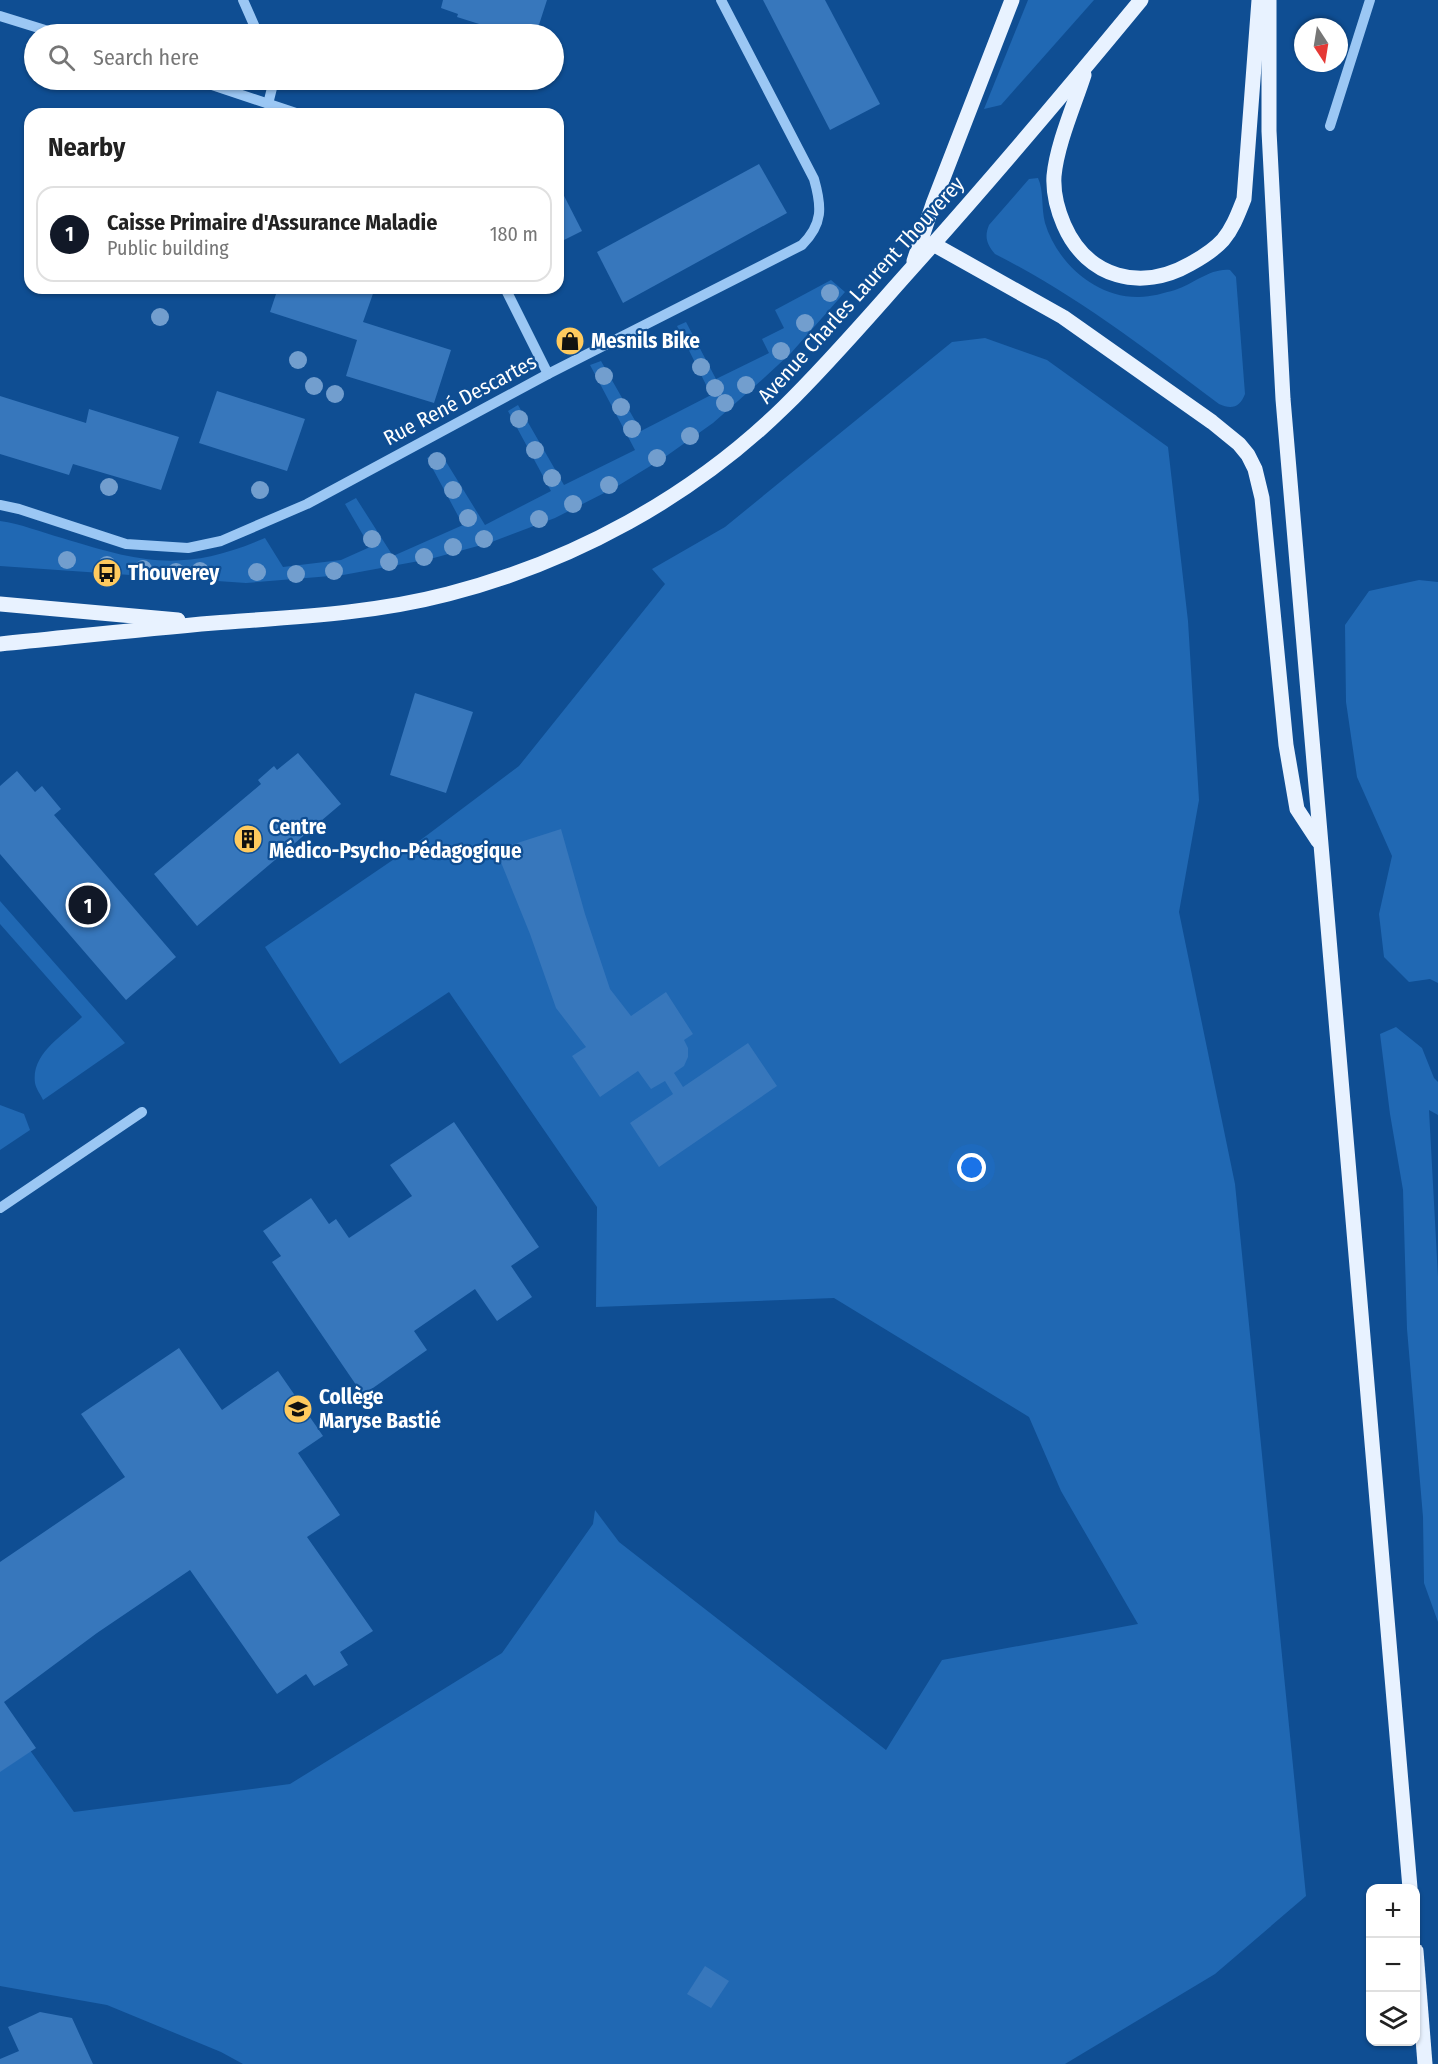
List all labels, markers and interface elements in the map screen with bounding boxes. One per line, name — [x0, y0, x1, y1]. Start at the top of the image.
north arrow — [1294, 18, 1348, 72]
search box — [24, 24, 564, 90]
icon: search — [45, 41, 78, 74]
text: Search here — [93, 44, 199, 71]
text: Nearby — [48, 132, 125, 163]
street label: Avenue Charles Laurent Thouverey — [752, 171, 970, 409]
text: Caisse Primaire d'Assurance Maladie — [107, 209, 437, 236]
text: 1 — [65, 222, 74, 246]
text: 180 m — [490, 222, 538, 246]
text: Public building — [107, 236, 229, 260]
shop icon: Mesnils Bike — [554, 325, 586, 357]
place label: Mesnils Bike — [591, 328, 700, 354]
street label: Rue René Descartes — [379, 349, 541, 451]
bus stop icon: Thouverey — [91, 557, 123, 589]
place label: Thouverey — [128, 560, 220, 586]
place label: Centre Médico-Psycho-Pédagogique — [269, 814, 522, 864]
building icon: Centre Médico-Psycho-Pédagogique — [232, 823, 264, 855]
pin: 1 — [68, 882, 107, 928]
your location — [957, 1153, 986, 1182]
place label: Collège Maryse Bastié — [319, 1384, 441, 1434]
school or university icon: Collège Maryse Bastié — [282, 1393, 314, 1425]
map controls — [1366, 1884, 1420, 2046]
button: + — [1366, 1884, 1420, 1938]
button: − — [1366, 1938, 1420, 1992]
button: layers — [1366, 1992, 1420, 2046]

